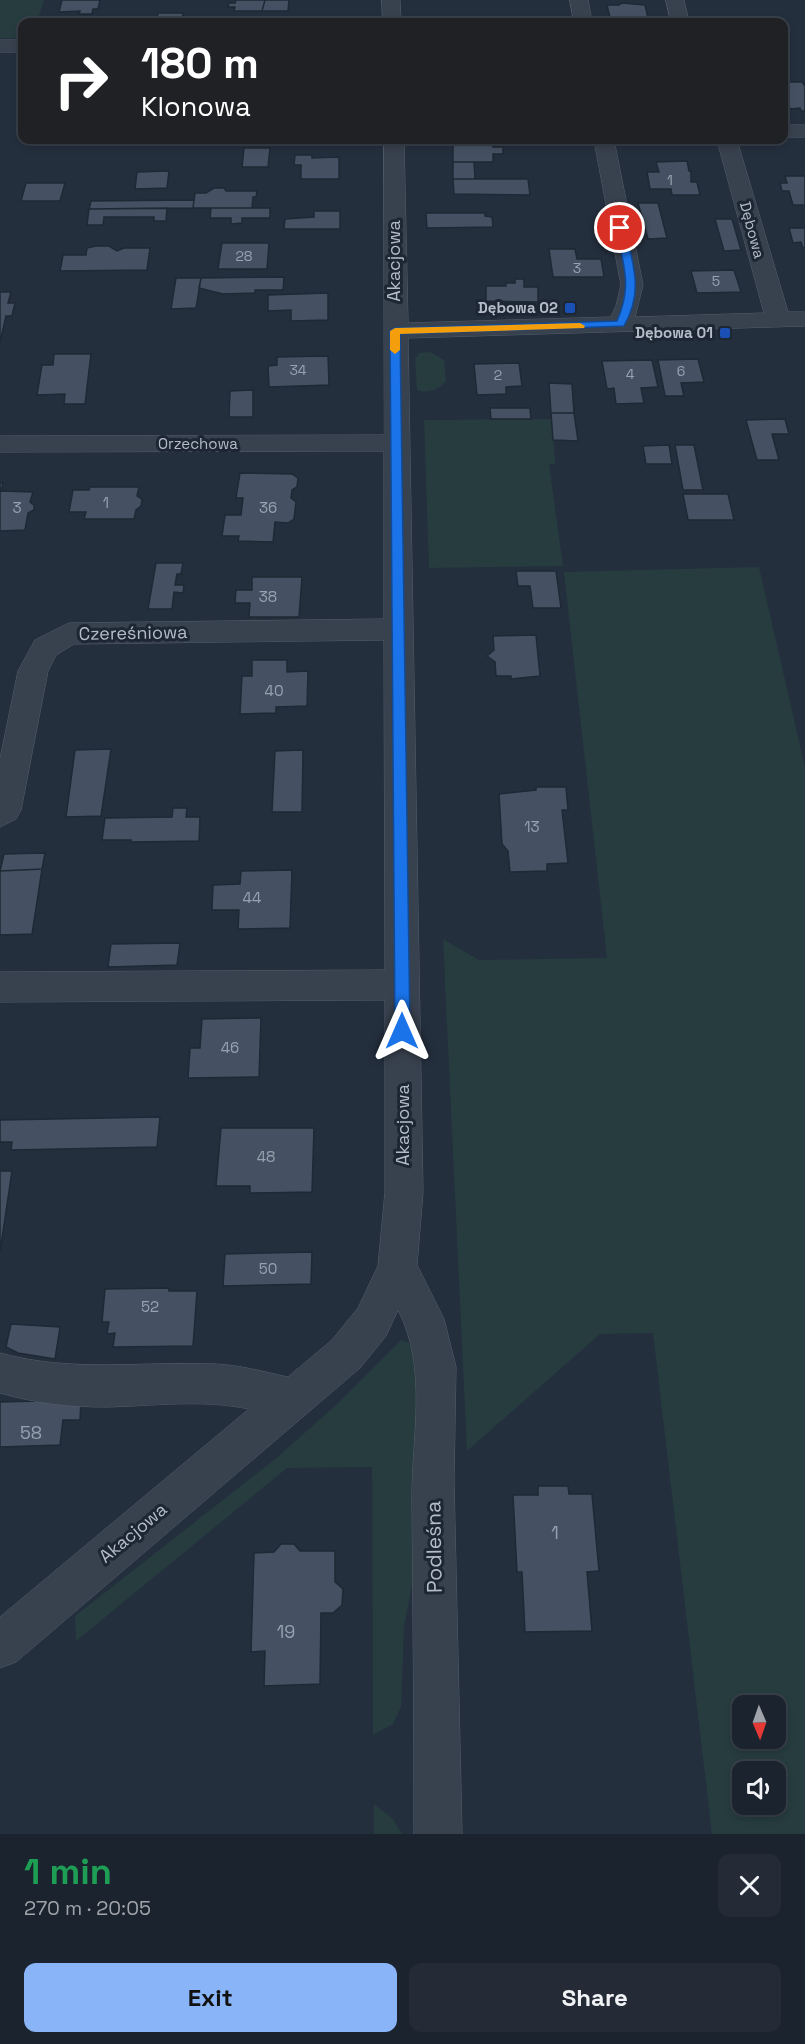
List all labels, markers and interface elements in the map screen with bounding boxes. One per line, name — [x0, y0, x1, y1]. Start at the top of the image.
text: 180 m — [141, 37, 259, 90]
icon: right — [42, 42, 120, 120]
text: Klonowa — [141, 89, 251, 124]
house number: 1 — [667, 171, 673, 189]
street label: Dębowa — [736, 199, 769, 261]
pin — [594, 202, 645, 253]
icon: arrive — [603, 211, 636, 244]
street label: Akacjowa — [382, 220, 405, 302]
house number: 28 — [235, 247, 253, 265]
house number: 3 — [573, 259, 581, 277]
house number: 5 — [712, 272, 720, 290]
place label: Dębowa 02 — [478, 298, 558, 317]
marker: Dębowa 02 — [563, 301, 577, 315]
place label: Dębowa 01 — [635, 323, 713, 342]
marker: Dębowa 01 — [718, 326, 732, 340]
house number: 34 — [289, 361, 307, 379]
house number: 6 — [677, 362, 685, 380]
house number: 4 — [626, 365, 635, 383]
house number: 2 — [494, 366, 502, 384]
street label: Orzechowa — [158, 434, 238, 453]
house number: 1 — [103, 493, 109, 512]
house number: 3 — [12, 498, 22, 517]
house number: 36 — [259, 498, 277, 517]
house number: 38 — [259, 587, 277, 606]
street label: Czereśniowa — [78, 620, 188, 645]
house number: 40 — [265, 681, 284, 700]
house number: 13 — [524, 817, 540, 836]
house number: 44 — [243, 888, 261, 907]
position arrow — [370, 999, 434, 1063]
house number: 46 — [221, 1038, 239, 1057]
street label: Akacjowa — [391, 1084, 414, 1166]
house number: 48 — [257, 1147, 275, 1166]
house number: 50 — [259, 1259, 277, 1278]
house number: 52 — [141, 1297, 159, 1316]
house number: 58 — [20, 1421, 42, 1444]
street label: Akacjowa — [94, 1498, 171, 1568]
street label: Podleśna — [419, 1501, 448, 1593]
house number: 1 — [551, 1521, 559, 1544]
house number: 19 — [277, 1620, 295, 1643]
north arrow — [732, 1695, 786, 1749]
map controls — [732, 1695, 786, 1815]
button: sound — [732, 1761, 786, 1815]
text: 1 min — [24, 1849, 112, 1895]
button: close — [718, 1854, 781, 1917]
text: 270 m · 20:05 — [24, 1895, 151, 1921]
button: Exit — [24, 1963, 397, 2032]
button: Share — [409, 1963, 781, 2032]

